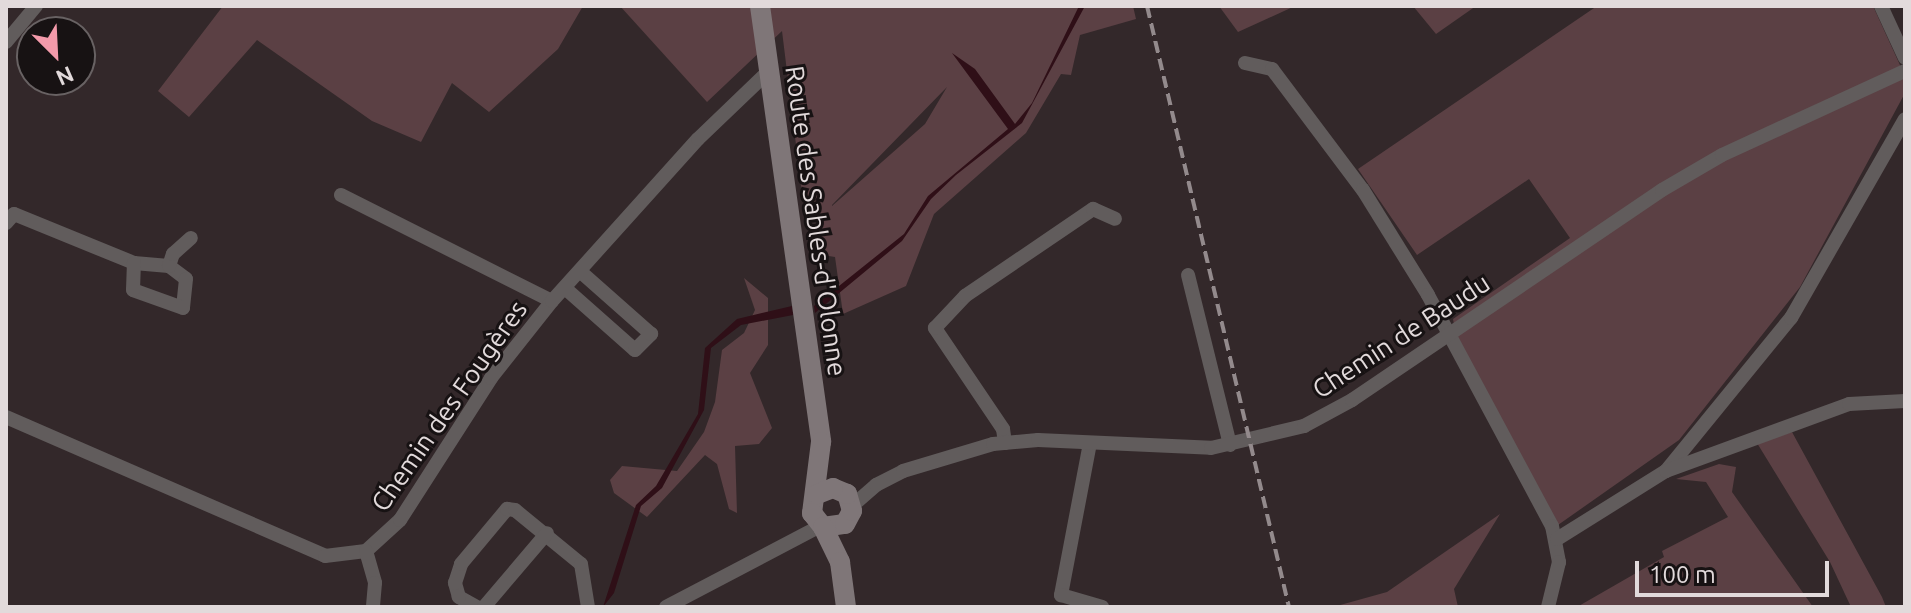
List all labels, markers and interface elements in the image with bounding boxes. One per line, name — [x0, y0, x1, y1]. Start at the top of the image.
north arrow — [16, 16, 96, 96]
text: N — [53, 62, 78, 91]
street label: Route des Sables-d'Olonne — [779, 64, 853, 378]
street label: Chemin de Baudu — [1307, 267, 1495, 405]
street label: Chemin des Fougères — [365, 295, 533, 517]
scale bar — [1639, 545, 1833, 595]
text: 100 m — [1649, 561, 1716, 588]

